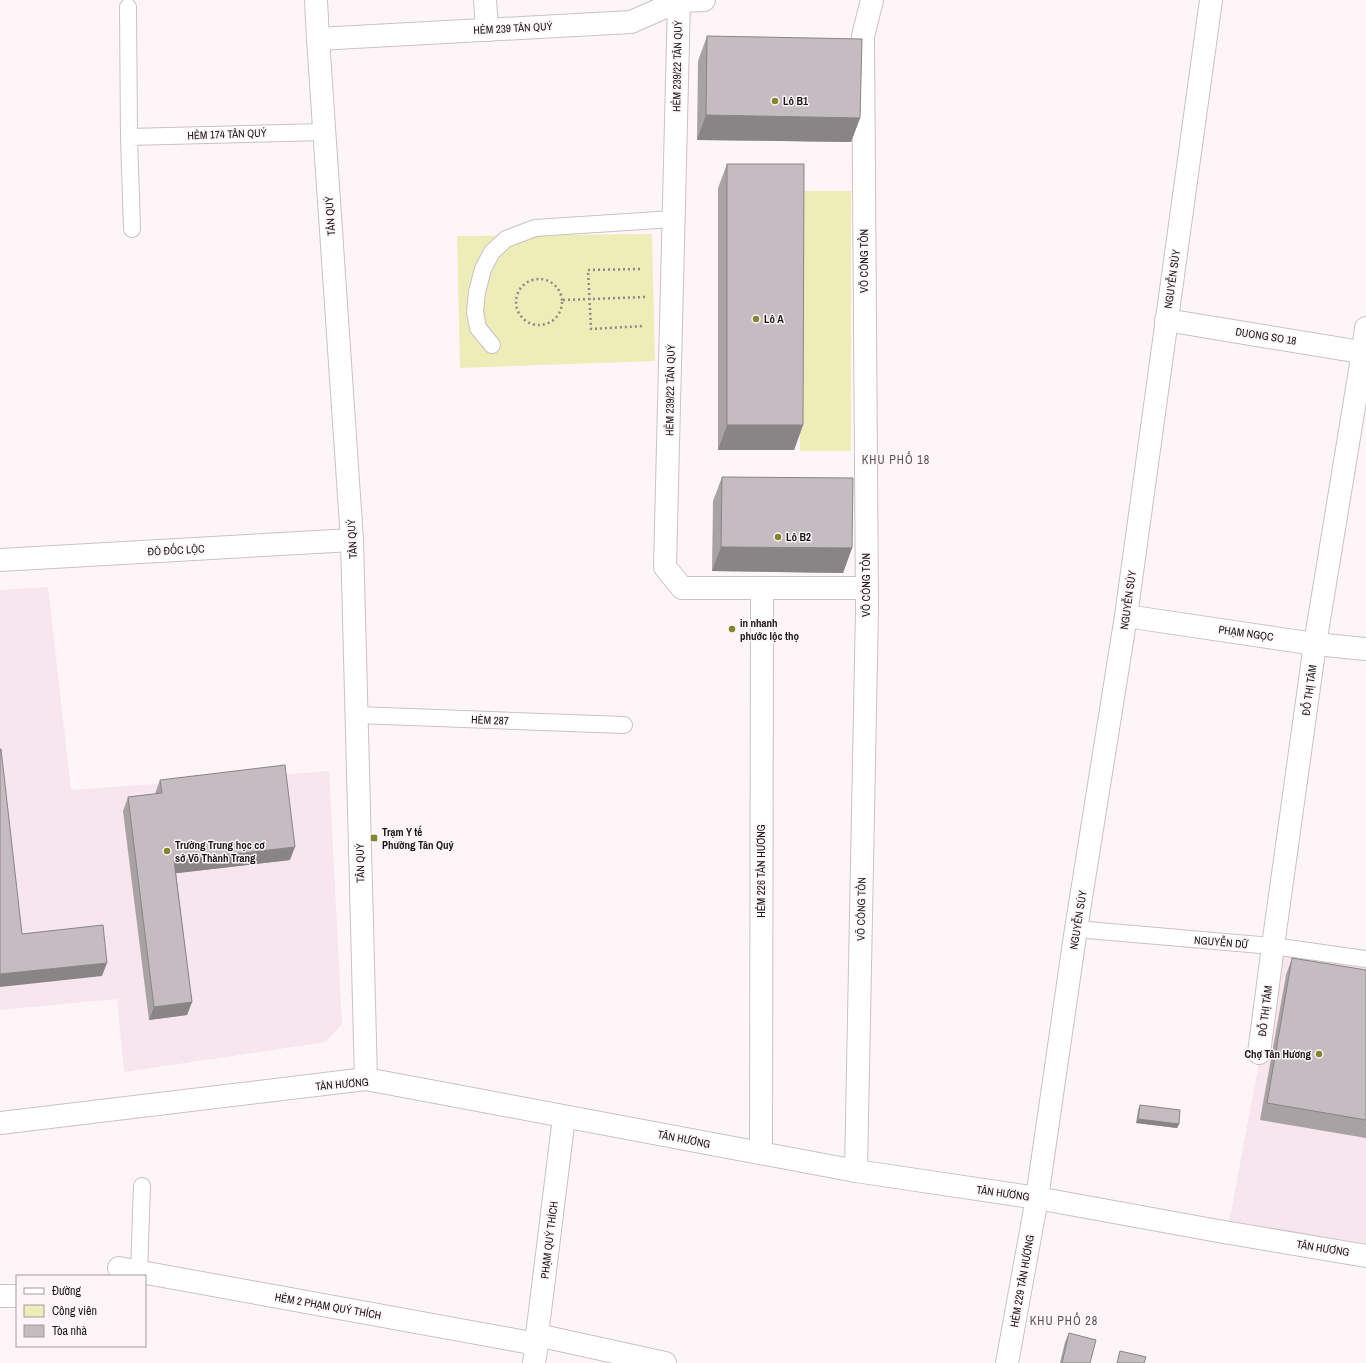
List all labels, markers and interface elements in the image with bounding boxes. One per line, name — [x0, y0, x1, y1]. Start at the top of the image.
street label: HẺM 239 TÂN QUÝ — [473, 19, 553, 37]
street label: HẺM 239/22 TÂN QUÝ — [669, 20, 685, 112]
place label: Lô B1 — [783, 94, 808, 108]
marker: Lô B1 — [770, 96, 780, 106]
street label: HẺM 174 TÂN QUÝ — [187, 126, 267, 142]
street label: TÂN QUÝ — [322, 196, 338, 236]
street label: VÕ CÔNG TỒN — [857, 229, 871, 293]
street label: NGUYỄN SÚY — [1161, 248, 1183, 310]
place label: Lô A — [764, 312, 784, 326]
marker: Lô A — [751, 314, 761, 324]
street label: DUONG SO 18 — [1234, 324, 1298, 348]
street label: HẺM 239/22 TÂN QUÝ — [662, 344, 678, 436]
district label: KHU PHỐ 18 — [862, 450, 930, 468]
street label: TÂN QUÝ — [344, 519, 360, 559]
place label: Lô B2 — [786, 530, 811, 544]
marker: Lô B2 — [773, 532, 783, 542]
street label: ĐÔ ĐỐC LỘC — [147, 541, 205, 558]
street label: VÕ CÔNG TỒN — [859, 553, 873, 617]
street label: NGUYỄN SÚY — [1117, 569, 1139, 631]
place label: in nhanh phước lộc thọ — [740, 616, 800, 643]
street label: PHẠM NGỌC — [1217, 622, 1275, 644]
marker: in nhanh phước lộc thọ — [727, 624, 737, 634]
street label: ĐỖ THỊ TÂM — [1299, 664, 1319, 716]
street label: HÈM 287 — [471, 712, 509, 728]
street label: HẺM 226 TÂN HƯƠNG — [754, 824, 768, 918]
place label: Trạm Y tế Phường Tân Quý — [382, 825, 454, 852]
marker: Trạm Y tế Phường Tân Quý — [369, 833, 379, 843]
place label: Trường Trung học cơ sở Võ Thành Trang — [175, 838, 265, 865]
street label: TÂN QUÝ — [353, 843, 367, 883]
marker: Trường Trung học cơ sở Võ Thành Trang — [162, 846, 172, 856]
street label: VÕ CÔNG TỒN — [853, 877, 869, 941]
street label: NGUYỄN SÚY — [1066, 889, 1090, 951]
street label: NGUYỄN DỮ — [1193, 933, 1249, 951]
street label: ĐỖ THỊ TÂM — [1255, 985, 1275, 1037]
place label: Chợ Tân Hương — [1245, 1047, 1311, 1061]
marker: Chợ Tân Hương — [1314, 1049, 1324, 1059]
street label: TÂN HƯƠNG — [315, 1075, 369, 1093]
street label: TÂN HƯƠNG — [656, 1127, 712, 1151]
street label: TÂN HƯƠNG — [976, 1182, 1030, 1204]
street label: PHẠM QUÝ THÍCH — [537, 1200, 561, 1280]
street label: HẺM 229 TÂN HƯƠNG — [1007, 1234, 1037, 1328]
street label: TÂN HƯƠNG — [1295, 1237, 1351, 1259]
legend — [16, 1275, 146, 1347]
text: Đường — [52, 1283, 82, 1299]
street label: HẺM 2 PHẠM QUÝ THÍCH — [274, 1290, 382, 1322]
text: Công viên — [52, 1303, 97, 1319]
district label: KHU PHỐ 28 — [1030, 1311, 1098, 1329]
text: Tòa nhà — [52, 1323, 88, 1339]

